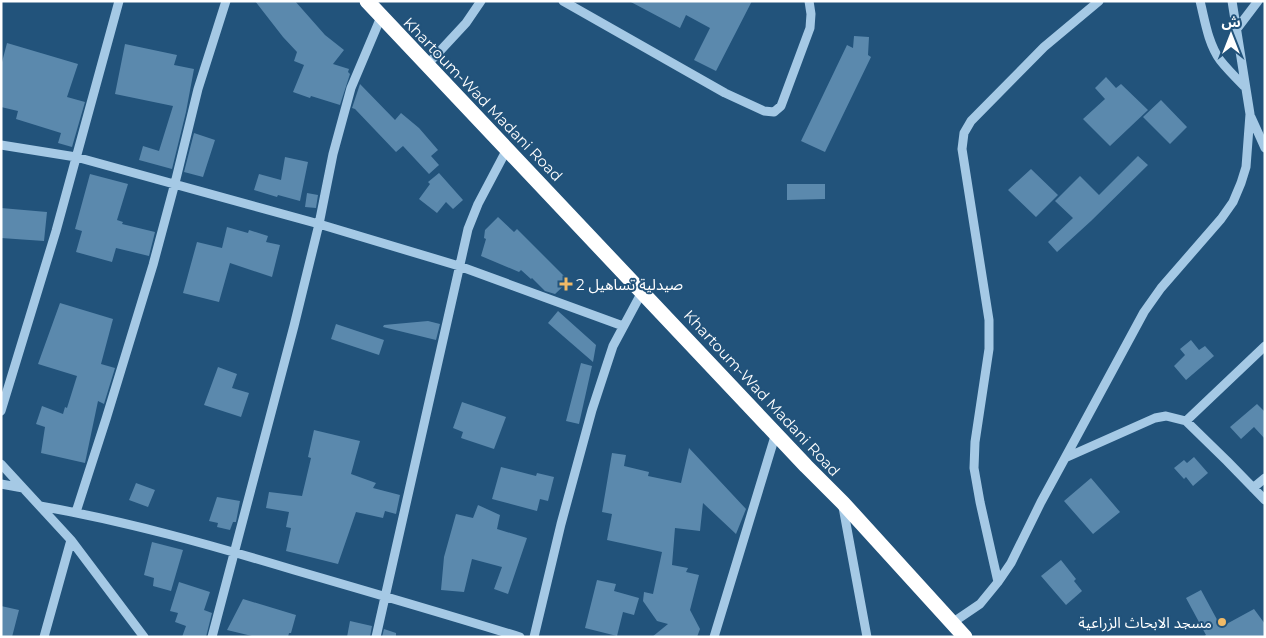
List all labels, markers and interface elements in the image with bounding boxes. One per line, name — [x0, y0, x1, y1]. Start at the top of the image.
north arrow — [1206, 10, 1256, 60]
street label: Khartoum-Wad Madani Road — [399, 13, 567, 185]
text: ش — [1221, 13, 1241, 31]
place label: صيدلية تساهيل 2 — [576, 275, 683, 294]
marker: صيدلية تساهيل 2 — [560, 278, 572, 290]
street label: Khartoum-Wad Madani Road — [680, 306, 844, 480]
place label: مسجد الابحاث الزراعية — [1078, 613, 1212, 632]
marker: مسجد الابحاث الزراعية — [1216, 616, 1228, 628]

